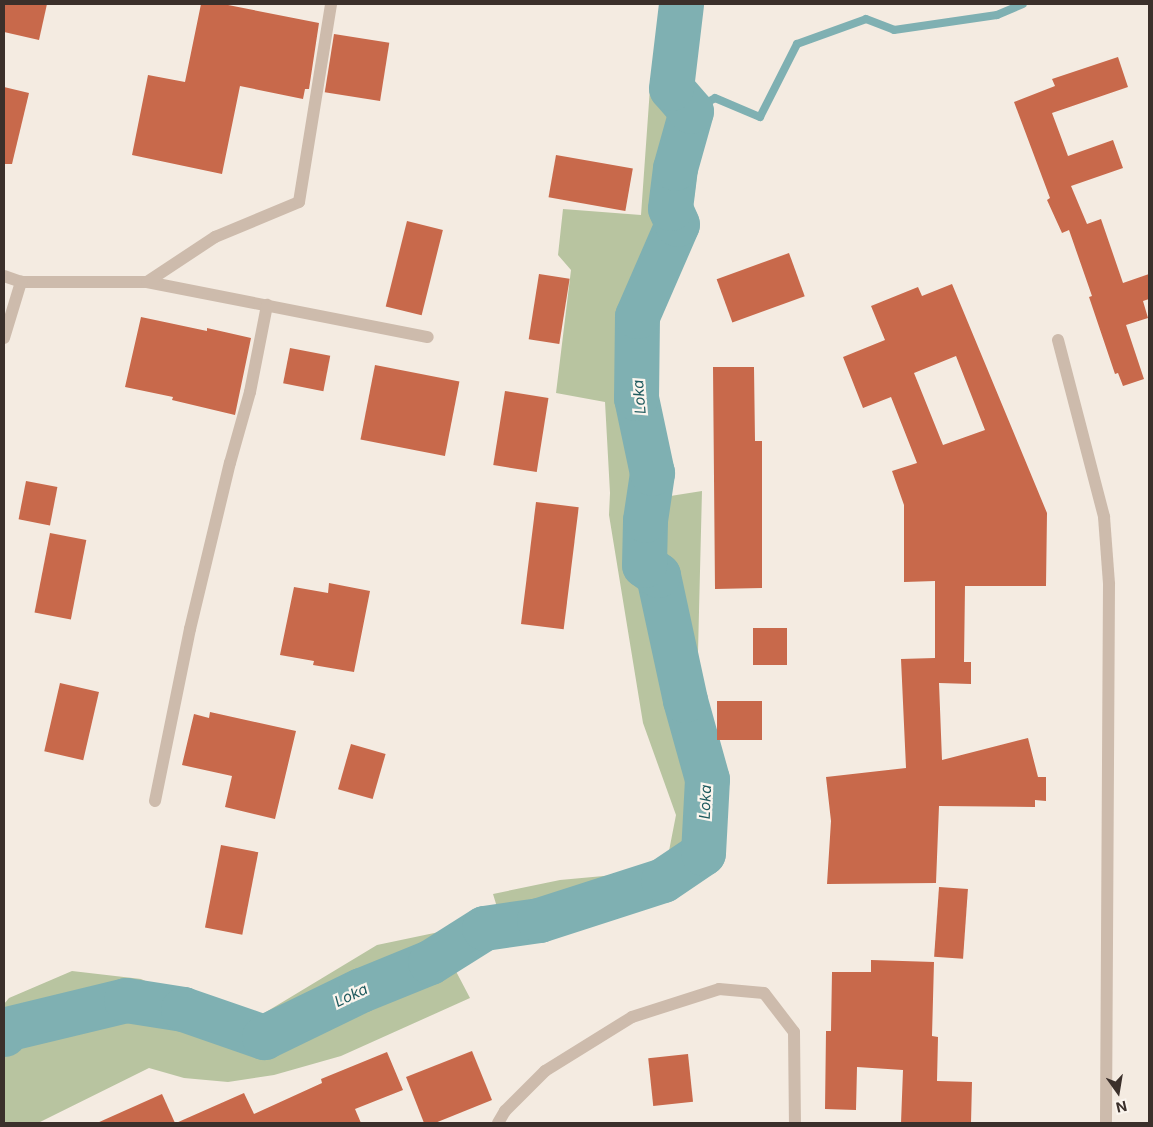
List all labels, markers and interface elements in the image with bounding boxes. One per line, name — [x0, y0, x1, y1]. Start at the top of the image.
water label: Loka — [629, 379, 649, 415]
water label: Loka — [695, 784, 715, 820]
water label: Loka — [332, 980, 370, 1010]
north arrow — [1093, 1067, 1143, 1117]
text: N — [1114, 1098, 1129, 1117]

